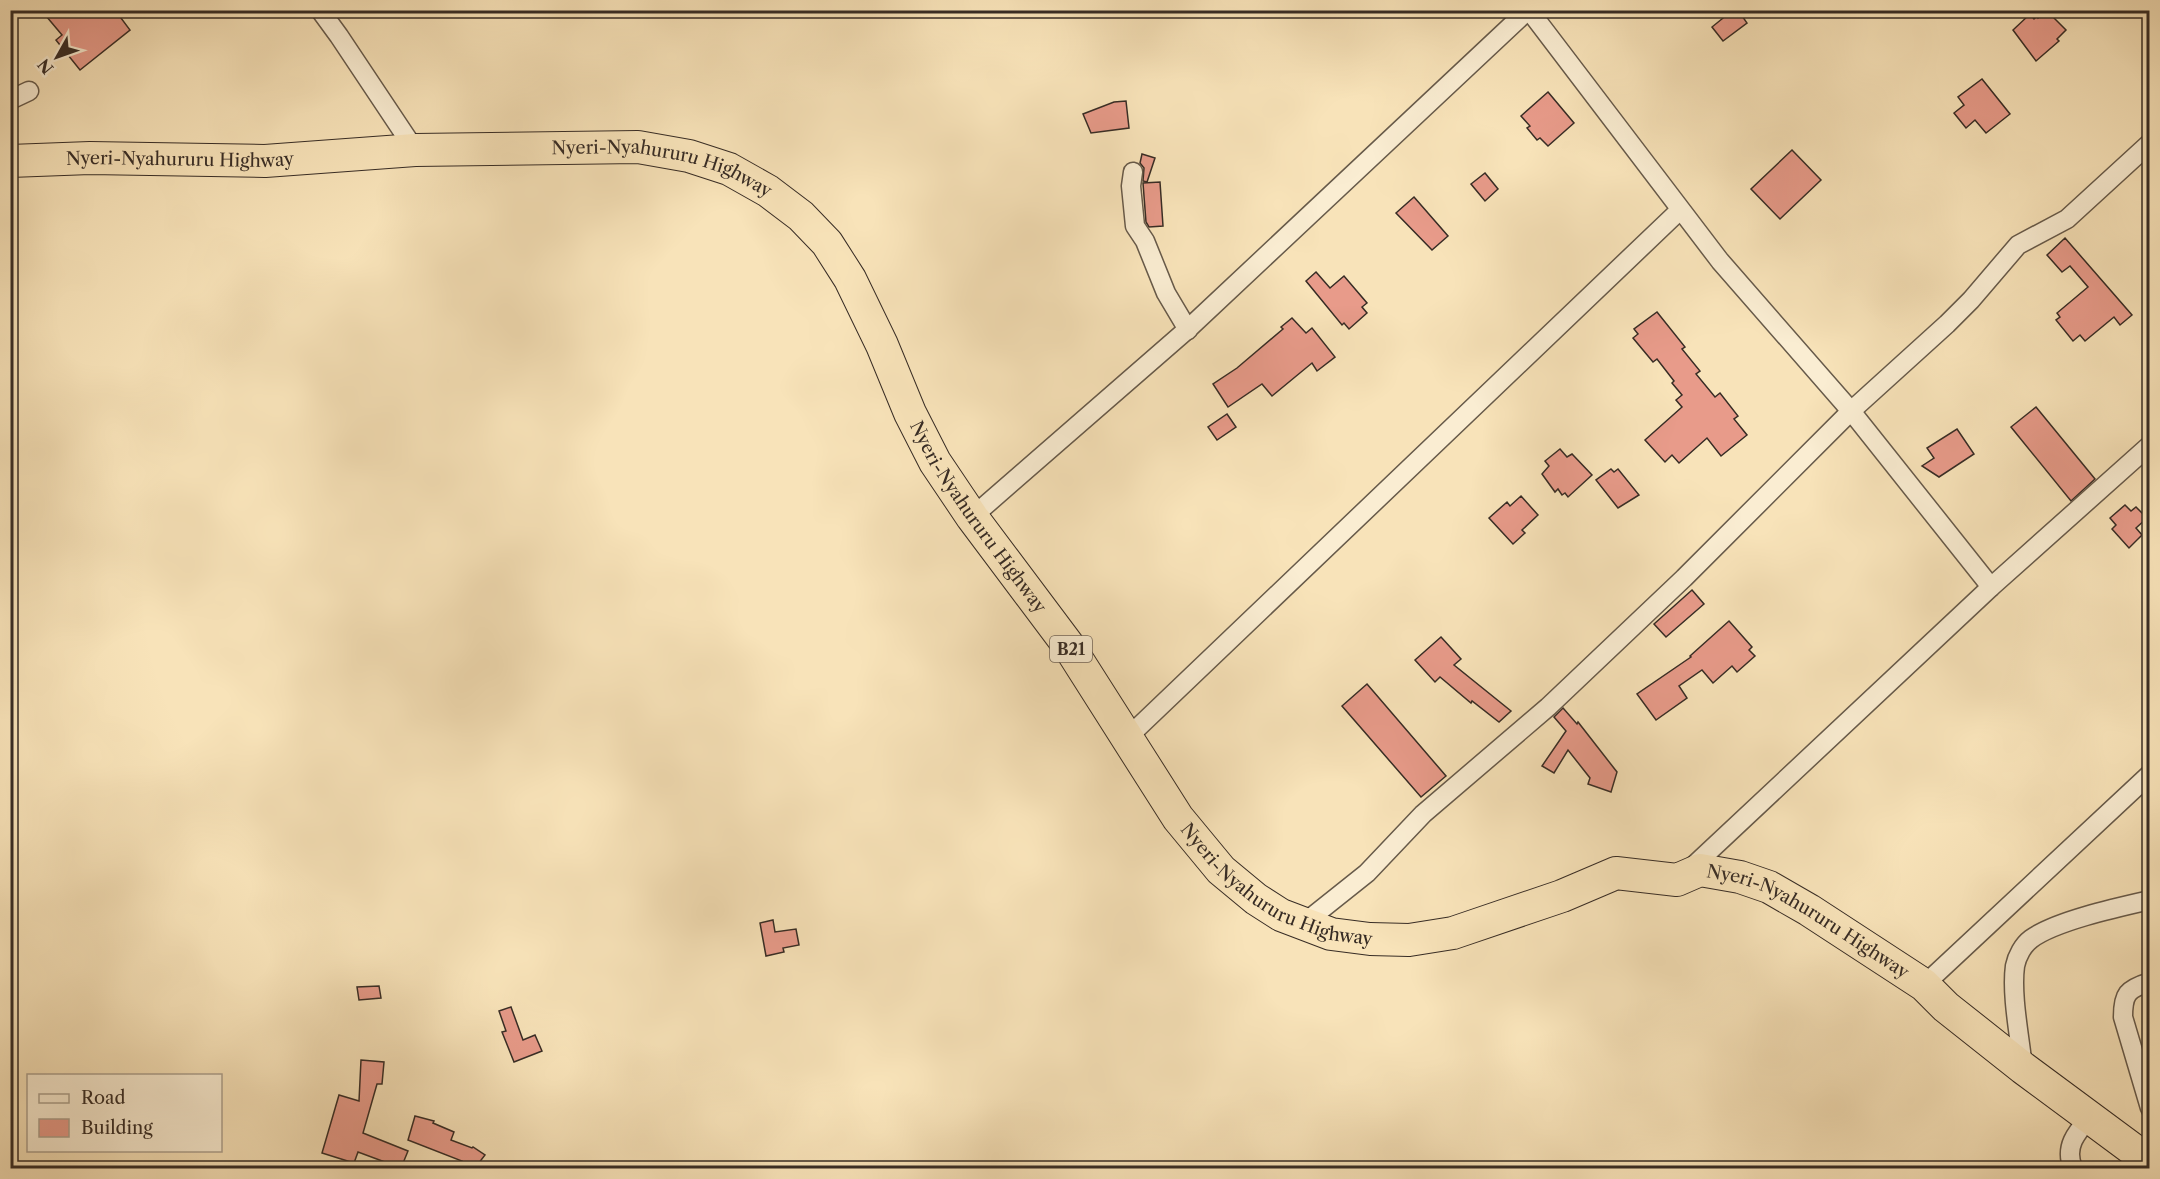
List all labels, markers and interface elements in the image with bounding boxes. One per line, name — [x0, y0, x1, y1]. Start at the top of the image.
north arrow — [27, 27, 87, 87]
text: N — [33, 55, 58, 78]
street label: Nyeri-Nyahururu Highway — [551, 136, 777, 202]
street label: Nyeri-Nyahururu Highway — [66, 147, 296, 172]
street label: Nyeri-Nyahururu Highway — [905, 417, 1052, 618]
road number: B21 — [1050, 636, 1092, 662]
street label: Nyeri-Nyahururu Highway — [1176, 819, 1375, 950]
street label: Nyeri-Nyahururu Highway — [1705, 860, 1914, 984]
legend — [27, 1074, 222, 1152]
text: Road — [81, 1087, 126, 1109]
text: Building — [81, 1117, 153, 1139]

